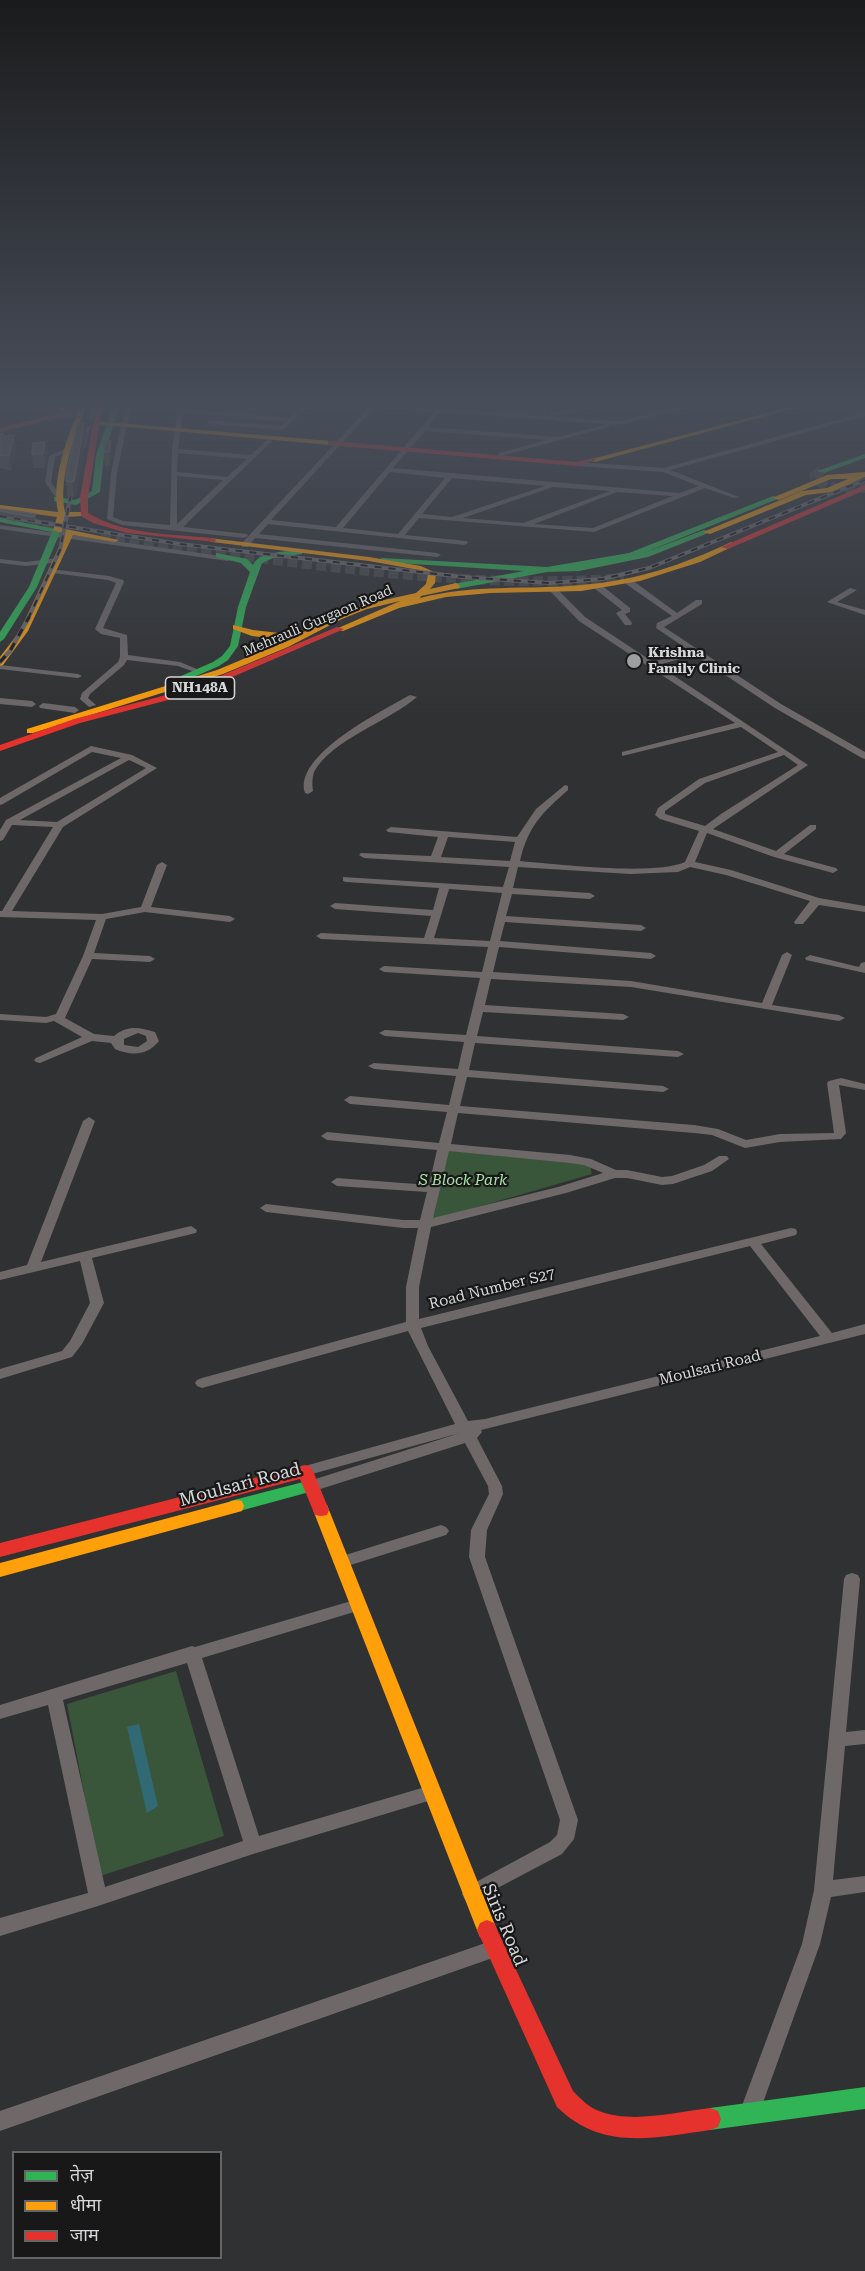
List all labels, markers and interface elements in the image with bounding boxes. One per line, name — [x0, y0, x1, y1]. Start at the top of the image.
street label: Mehrauli Gurgaon Road — [241, 582, 395, 660]
place label: Krishna Family Clinic — [648, 645, 740, 678]
marker: Krishna Family Clinic — [625, 652, 643, 670]
road number: NH148A — [166, 677, 234, 699]
park label: S Block Park — [419, 1172, 507, 1190]
street label: Road Number S27 — [427, 1265, 557, 1313]
street label: Moulsari Road — [657, 1347, 763, 1389]
street label: Moulsari Road — [177, 1458, 303, 1512]
street label: Siris Road — [477, 1881, 531, 1969]
legend — [12, 2151, 222, 2259]
text: तेज़ — [70, 2164, 94, 2185]
text: धीमा — [70, 2194, 101, 2215]
text: जाम — [70, 2224, 99, 2245]

